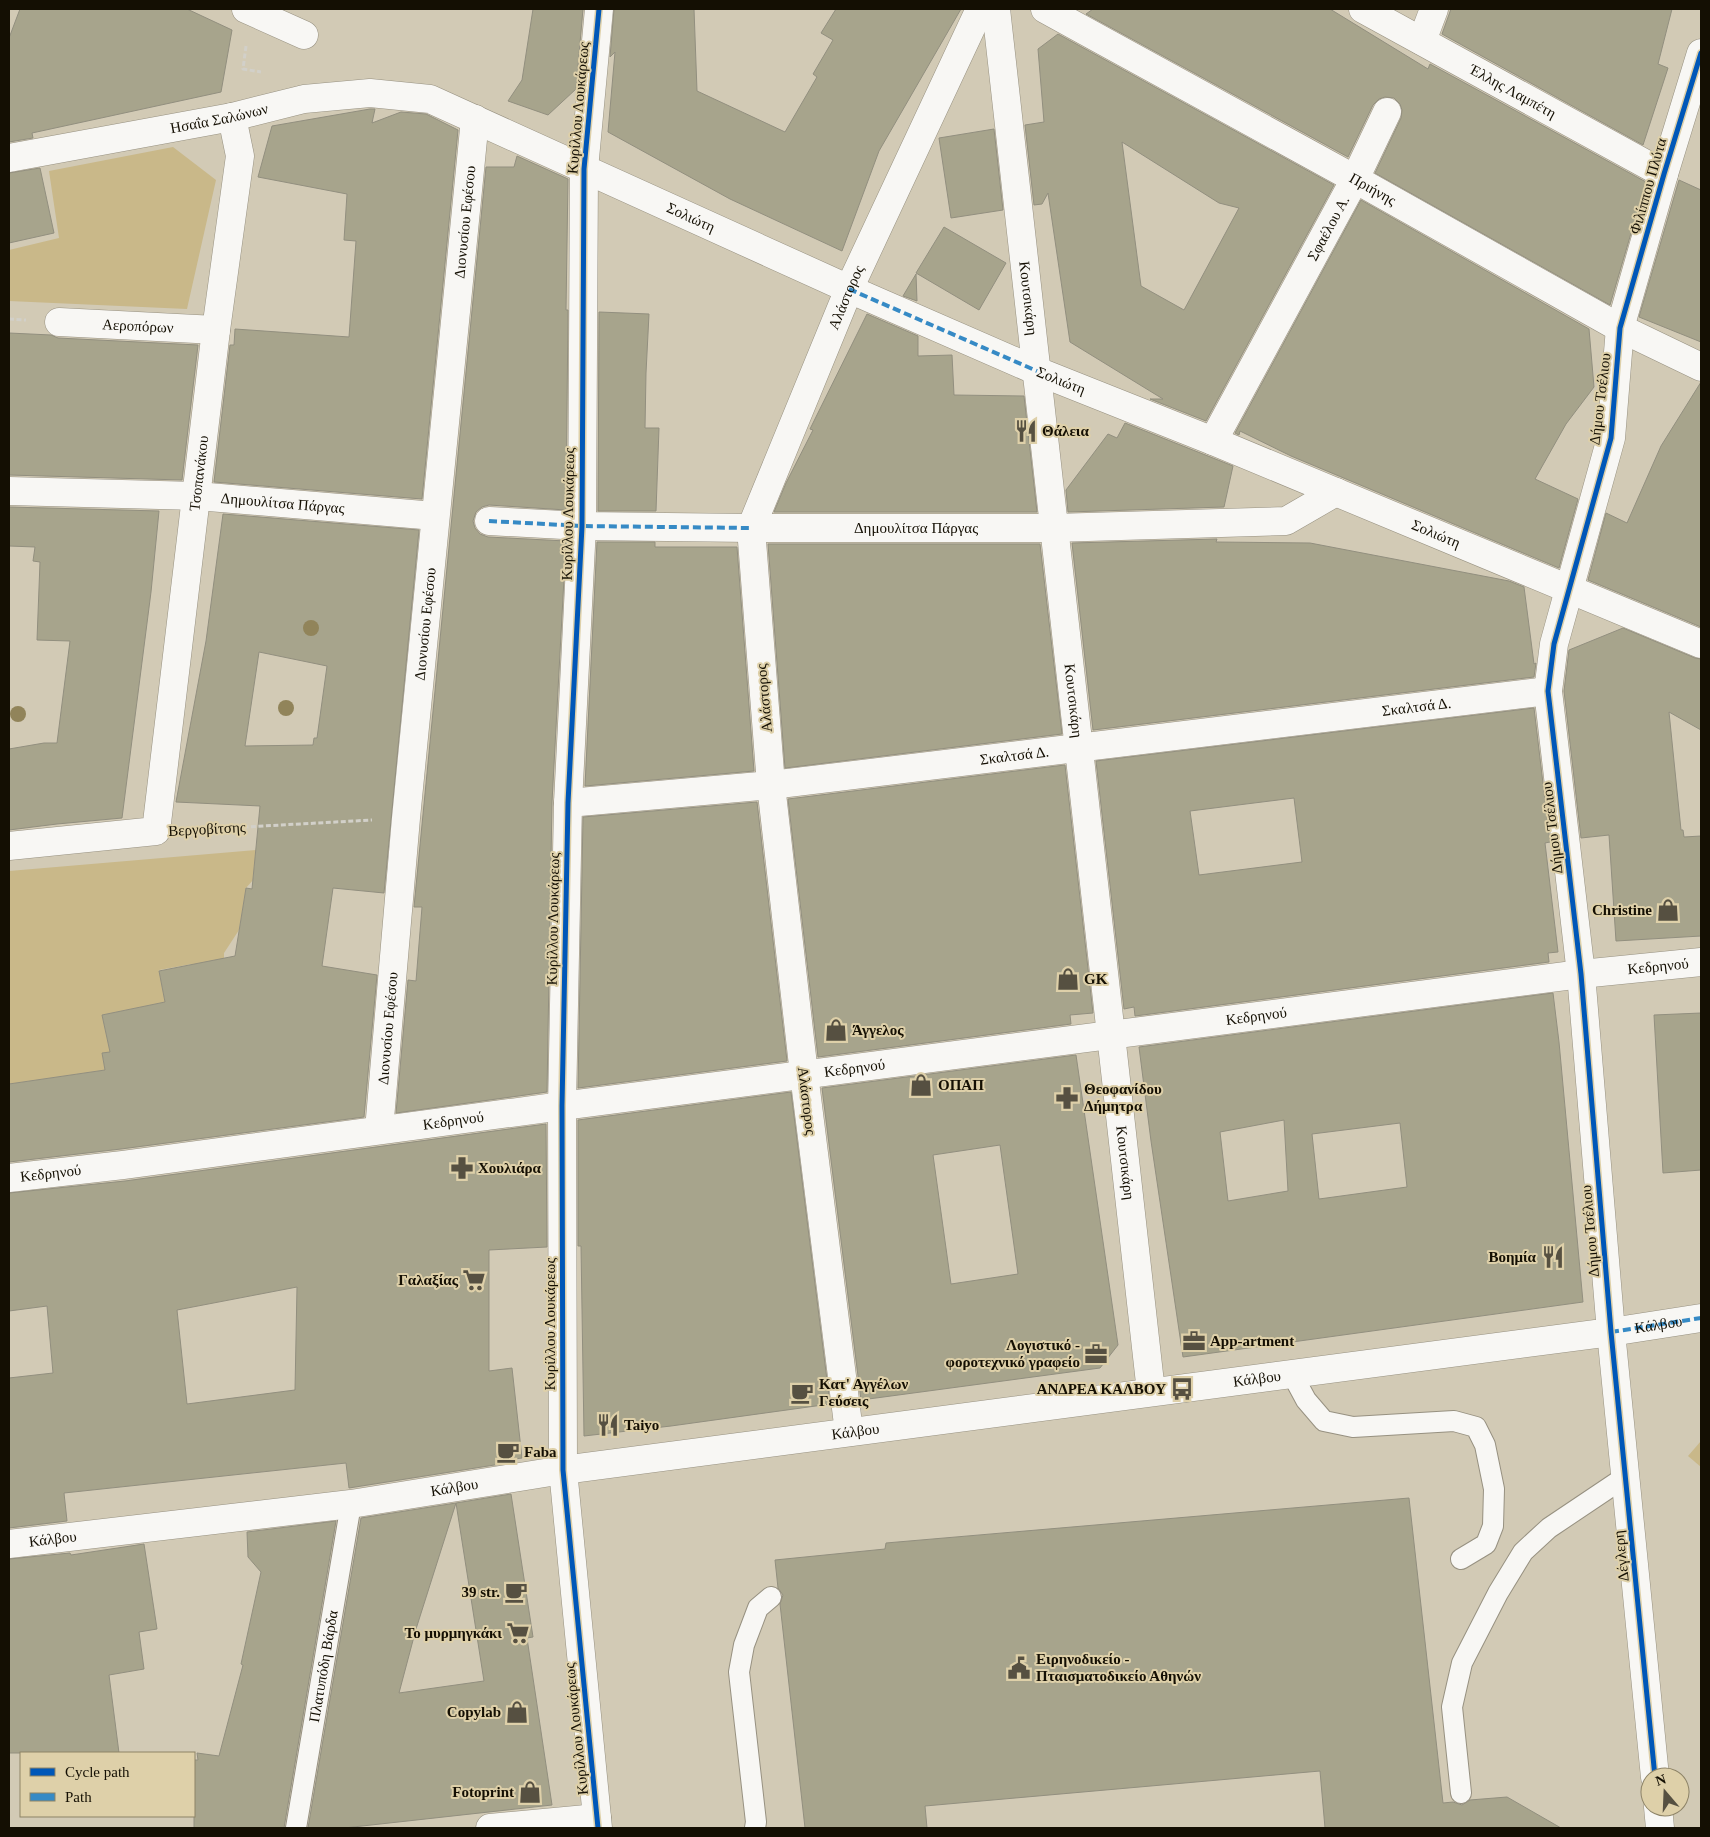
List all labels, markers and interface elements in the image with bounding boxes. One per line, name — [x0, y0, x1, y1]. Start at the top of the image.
street label: Κυρίλλου Λουκάρεως — [564, 41, 592, 175]
street label: Έλλης Λαμπέτη — [1466, 61, 1559, 121]
street label: Ησαΐα Σαλώνων — [169, 100, 270, 136]
street label: Φιλίππου Πλύτα — [1627, 136, 1669, 236]
street label: Διονυσίου Εφέσου — [451, 165, 478, 279]
street label: Πριήνης — [1347, 170, 1399, 208]
street label: Σφαέλου Α. — [1304, 193, 1352, 263]
street label: Σολιώτη — [664, 199, 718, 235]
street label: Κουτσικάρη — [1016, 260, 1041, 336]
street label: Αλάστορος — [825, 262, 867, 332]
street label: Αεροπόρων — [102, 316, 174, 336]
street label: Δήμου Τσέλιου — [1586, 352, 1614, 446]
street label: Σολιώτη — [1034, 364, 1088, 398]
restaurant icon: Θάλεια — [1013, 418, 1039, 444]
place label: Θάλεια — [1042, 423, 1089, 439]
street label: Τσοπανάκου — [186, 435, 211, 512]
street label: Κυρίλλου Λουκάρεως — [559, 447, 577, 581]
street label: Δημουλίτσα Πάργας — [220, 490, 345, 516]
street label: Σολιώτη — [1409, 517, 1463, 551]
street label: Δημουλίτσα Πάργας — [854, 520, 978, 536]
street label: Διονυσίου Εφέσου — [412, 567, 439, 681]
street label: Αλάστορος — [753, 663, 775, 733]
street label: Κουτσικάρη — [1061, 663, 1086, 739]
street label: Σκαλτσά Δ. — [1381, 695, 1452, 719]
street label: Σκαλτσά Δ. — [979, 743, 1050, 768]
street label: Δήμου Τσέλιου — [1538, 781, 1566, 875]
street label: Βεργοβίτσης — [168, 819, 246, 839]
street label: Κυρίλλου Λουκάρεως — [544, 852, 562, 986]
shop icon: Christine — [1655, 897, 1681, 923]
place label: Christine — [1592, 902, 1652, 918]
street label: Κεδρηνού — [1627, 955, 1689, 977]
shop icon: GK — [1055, 966, 1081, 992]
street label: Διονυσίου Εφέσου — [375, 971, 401, 1086]
place label: GK — [1084, 971, 1108, 987]
street label: Κεδρηνού — [1225, 1004, 1288, 1028]
shop icon: Άγγελος — [823, 1017, 849, 1043]
place label: Άγγελος — [852, 1022, 904, 1038]
street label: Κεδρηνού — [823, 1056, 886, 1080]
street label: Αλάστορος — [795, 1066, 819, 1136]
shop icon: ΟΠΑΠ — [908, 1072, 934, 1098]
place label: ΟΠΑΠ — [938, 1077, 984, 1093]
place label: Θεοφανίδου Δήμητρα — [1084, 1081, 1162, 1114]
pharmacy icon: Θεοφανίδου Δήμητρα — [1054, 1085, 1080, 1111]
street label: Κεδρηνού — [422, 1109, 485, 1133]
street label: Κουτσικάρη — [1113, 1125, 1137, 1201]
pharmacy icon: Χουλιάρα — [449, 1155, 475, 1181]
place label: Χουλιάρα — [478, 1160, 542, 1176]
street label: Κεδρηνού — [19, 1162, 82, 1185]
street label: Δήμου Τσέλιου — [1578, 1184, 1602, 1278]
restaurant icon: Βοημία — [1540, 1244, 1566, 1270]
place label: Βοημία — [1488, 1249, 1537, 1265]
street label: Κυρίλλου Λουκάρεως — [542, 1258, 558, 1390]
supermarket icon: Γαλαξίας — [461, 1267, 487, 1293]
place label: Γαλαξίας — [398, 1272, 459, 1288]
street label: Κάλβου — [1633, 1313, 1683, 1336]
office icon: App-artment — [1181, 1328, 1207, 1354]
place label: App-artment — [1210, 1333, 1294, 1349]
place label: Λογιστικό - φοροτεχνικό γραφείο — [946, 1337, 1080, 1370]
office icon: Λογιστικό - φοροτεχνικό γραφείο — [1083, 1341, 1109, 1367]
street label: Κάλβου — [1232, 1368, 1282, 1390]
place label: Κατ' Αγγέλων Γεύσεις — [819, 1376, 908, 1409]
bus stop icon: ΑΝΔΡΕΑ ΚΑΛΒΟΥ — [1169, 1376, 1195, 1402]
cafe icon: Κατ' Αγγέλων Γεύσεις — [789, 1380, 815, 1406]
place label: ΑΝΔΡΕΑ ΚΑΛΒΟΥ — [1037, 1381, 1166, 1397]
restaurant icon: Taiyo — [595, 1412, 621, 1438]
place label: Taiyo — [624, 1417, 659, 1433]
street label: Κάλβου — [831, 1420, 880, 1443]
cafe icon: Faba — [495, 1439, 521, 1465]
place label: Faba — [524, 1444, 557, 1460]
street label: Κάλβου — [429, 1476, 479, 1499]
street label: Κάλβου — [28, 1528, 77, 1550]
street label: Δέγλερη — [1610, 1529, 1632, 1582]
cafe icon: 39 str. — [503, 1579, 529, 1605]
place label: 39 str. — [461, 1584, 500, 1600]
street label: Πλατυπόδη Βάρδα — [306, 1609, 341, 1724]
supermarket icon: Το μυρμηγκάκι — [505, 1620, 531, 1646]
place label: Το μυρμηγκάκι — [405, 1625, 502, 1641]
place label: Ειρηνοδικείο - Πταισματοδικείο Αθηνών — [1036, 1651, 1201, 1684]
public building icon: Ειρηνοδικείο - Πταισματοδικείο Αθηνών — [1006, 1655, 1032, 1681]
street label: Κυρίλλου Λουκάρεως — [561, 1662, 591, 1796]
shop icon: Copylab — [504, 1699, 530, 1725]
place label: Copylab — [447, 1704, 501, 1720]
legend — [20, 1752, 195, 1817]
text: Cycle path — [65, 1764, 130, 1780]
north arrow — [1640, 1767, 1690, 1817]
text: N — [1654, 1771, 1668, 1789]
shop icon: Fotoprint — [517, 1779, 543, 1805]
place label: Fotoprint — [452, 1784, 514, 1800]
text: Path — [65, 1789, 92, 1805]

